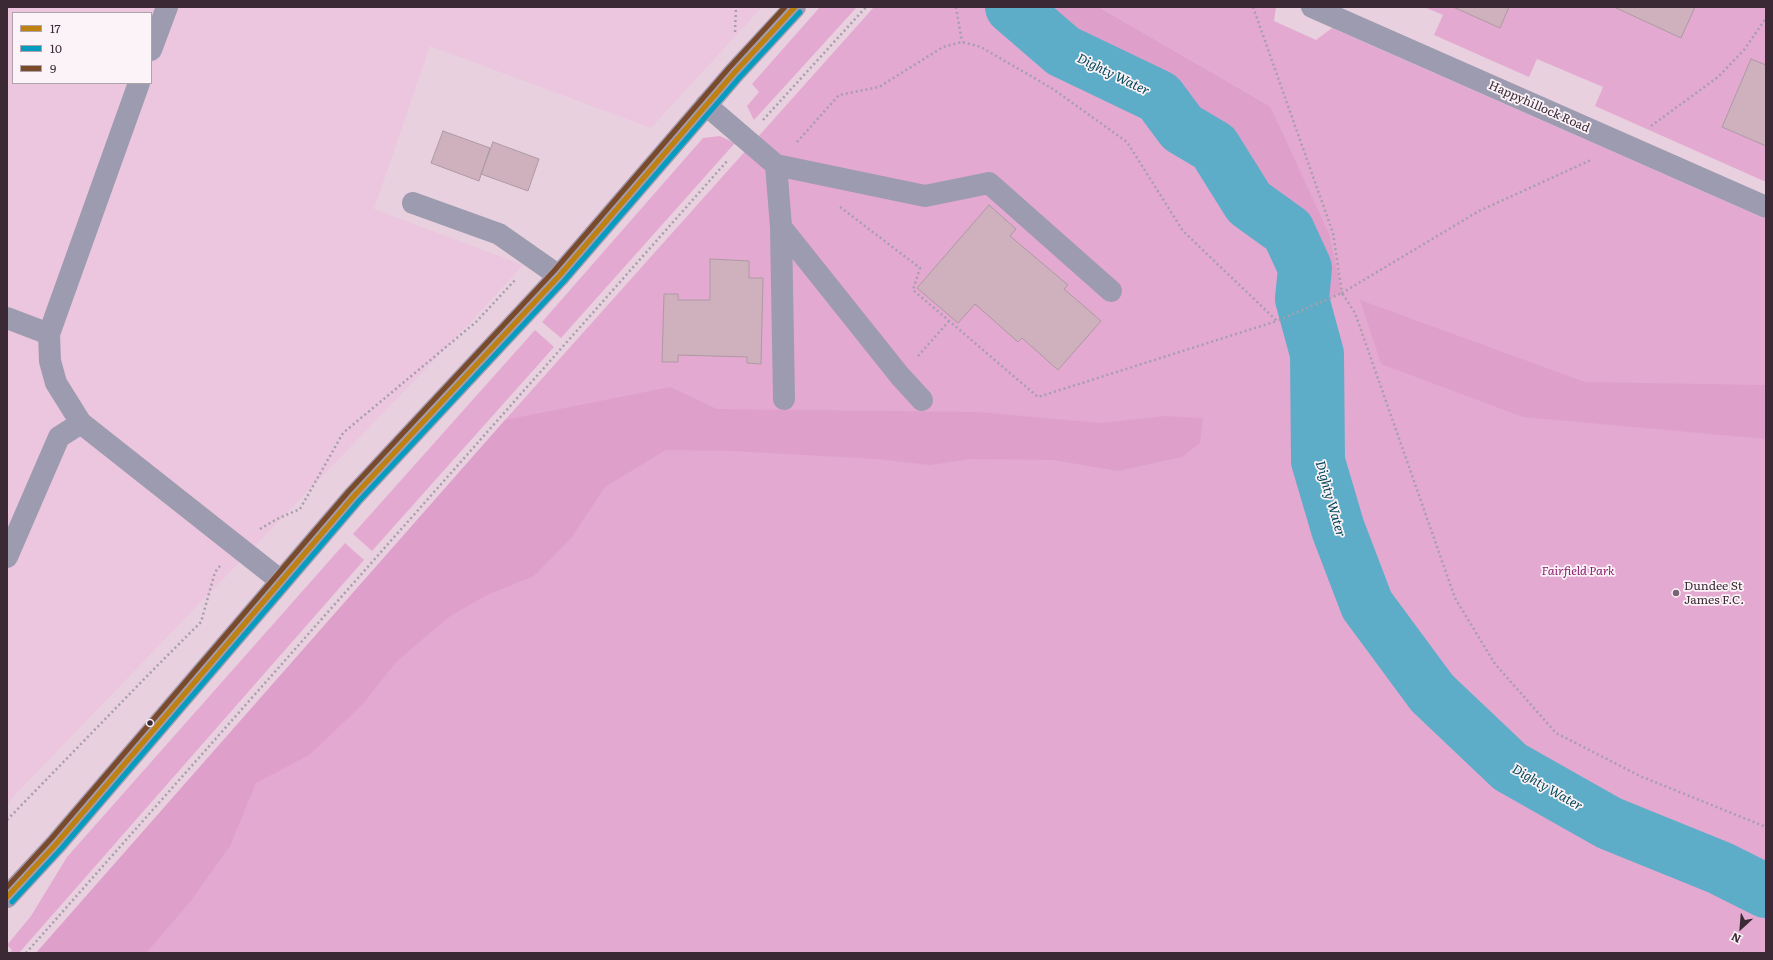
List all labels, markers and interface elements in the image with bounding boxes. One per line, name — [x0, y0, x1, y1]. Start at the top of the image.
legend — [12, 12, 152, 84]
text: 17 — [50, 19, 61, 37]
text: 10 — [50, 39, 62, 57]
water label: Dighty Water — [1074, 51, 1152, 99]
text: 9 — [50, 59, 56, 77]
street label: Happyhillock Road — [1486, 78, 1592, 136]
water label: Dighty Water — [1312, 459, 1348, 539]
park label: Fairfield Park — [1541, 564, 1615, 578]
place label: Dundee St James F.C. — [1684, 579, 1744, 607]
marker: Dundee St James F.C. — [1671, 588, 1681, 598]
unlabelled marker — [145, 718, 155, 728]
water label: Dighty Water — [1509, 762, 1585, 814]
north arrow — [1721, 908, 1761, 948]
text: N — [1728, 930, 1743, 948]

